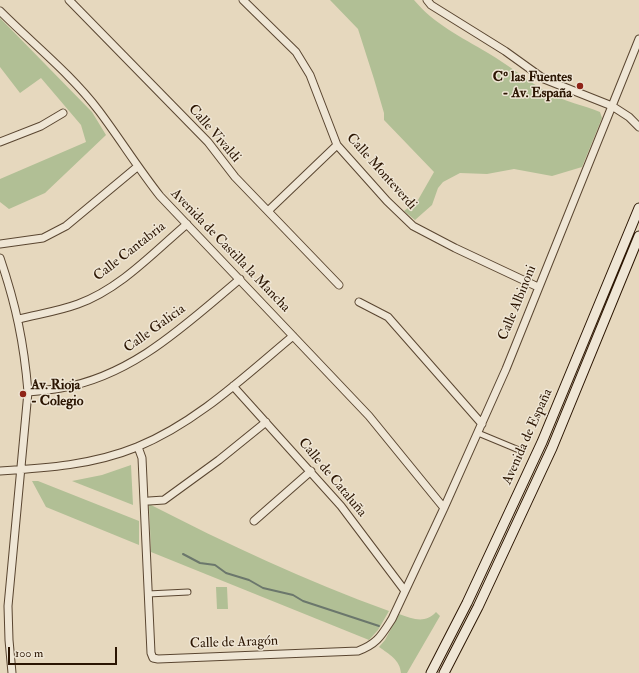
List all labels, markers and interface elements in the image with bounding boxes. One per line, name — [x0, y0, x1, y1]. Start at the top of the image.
place label: Cº las Fuentes - Av. España — [493, 70, 572, 102]
marker: Cº las Fuentes - Av. España — [575, 81, 585, 91]
street label: Calle Vivaldi — [184, 102, 244, 166]
street label: Calle Monteverdi — [342, 130, 420, 214]
street label: Avenida de Castilla la Mancha — [167, 186, 293, 316]
street label: Calle Cantabria — [91, 219, 169, 285]
street label: Calle Albinoni — [495, 263, 541, 343]
street label: Calle Galicia — [121, 301, 189, 357]
place label: Av. Rioja - Colegio — [31, 378, 83, 410]
street label: Avenida de España — [499, 386, 557, 488]
marker: Av. Rioja - Colegio — [18, 389, 28, 399]
street label: Calle de Cataluña — [294, 435, 370, 521]
street label: Calle de Aragón — [190, 633, 278, 653]
scale bar — [10, 639, 119, 665]
text: 100 m — [15, 646, 43, 661]

